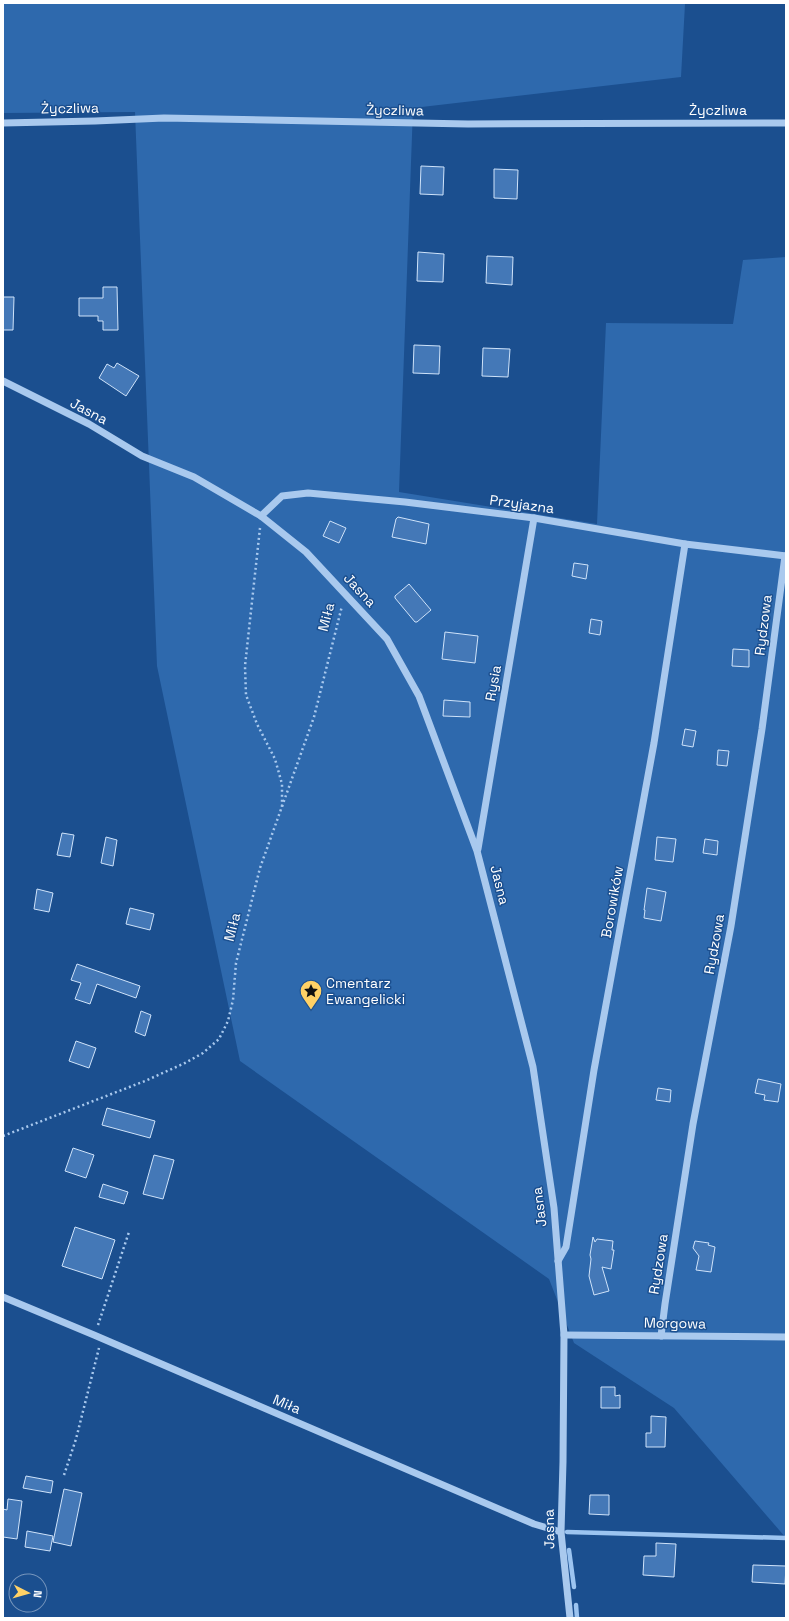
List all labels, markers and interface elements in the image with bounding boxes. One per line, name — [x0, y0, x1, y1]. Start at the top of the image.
street label: Życzliwa — [41, 98, 99, 118]
street label: Życzliwa — [366, 100, 424, 120]
street label: Życzliwa — [689, 101, 747, 119]
street label: Jasna — [67, 394, 111, 428]
street label: Przyjazna — [489, 491, 555, 517]
street label: Jasna — [340, 569, 380, 611]
street label: Rydzowa — [750, 594, 776, 656]
street label: Miła — [314, 601, 338, 633]
street label: Rysia — [481, 664, 505, 702]
street label: Jasna — [486, 863, 514, 907]
street label: Borowików — [597, 864, 627, 940]
street label: Miła — [220, 911, 244, 943]
street label: Rydzowa — [700, 912, 728, 976]
place label: Cmentarz Ewangelicki — [326, 974, 405, 1008]
place icon: Cmentarz Ewangelicki — [298, 978, 324, 1011]
street label: Jasna — [528, 1186, 550, 1228]
street label: Rydzowa — [644, 1232, 672, 1296]
street label: Morgowa — [644, 1313, 706, 1333]
street label: Miła — [270, 1390, 304, 1418]
street label: Jasna — [540, 1509, 558, 1549]
north arrow — [8, 1573, 48, 1613]
text: N — [31, 1590, 45, 1598]

